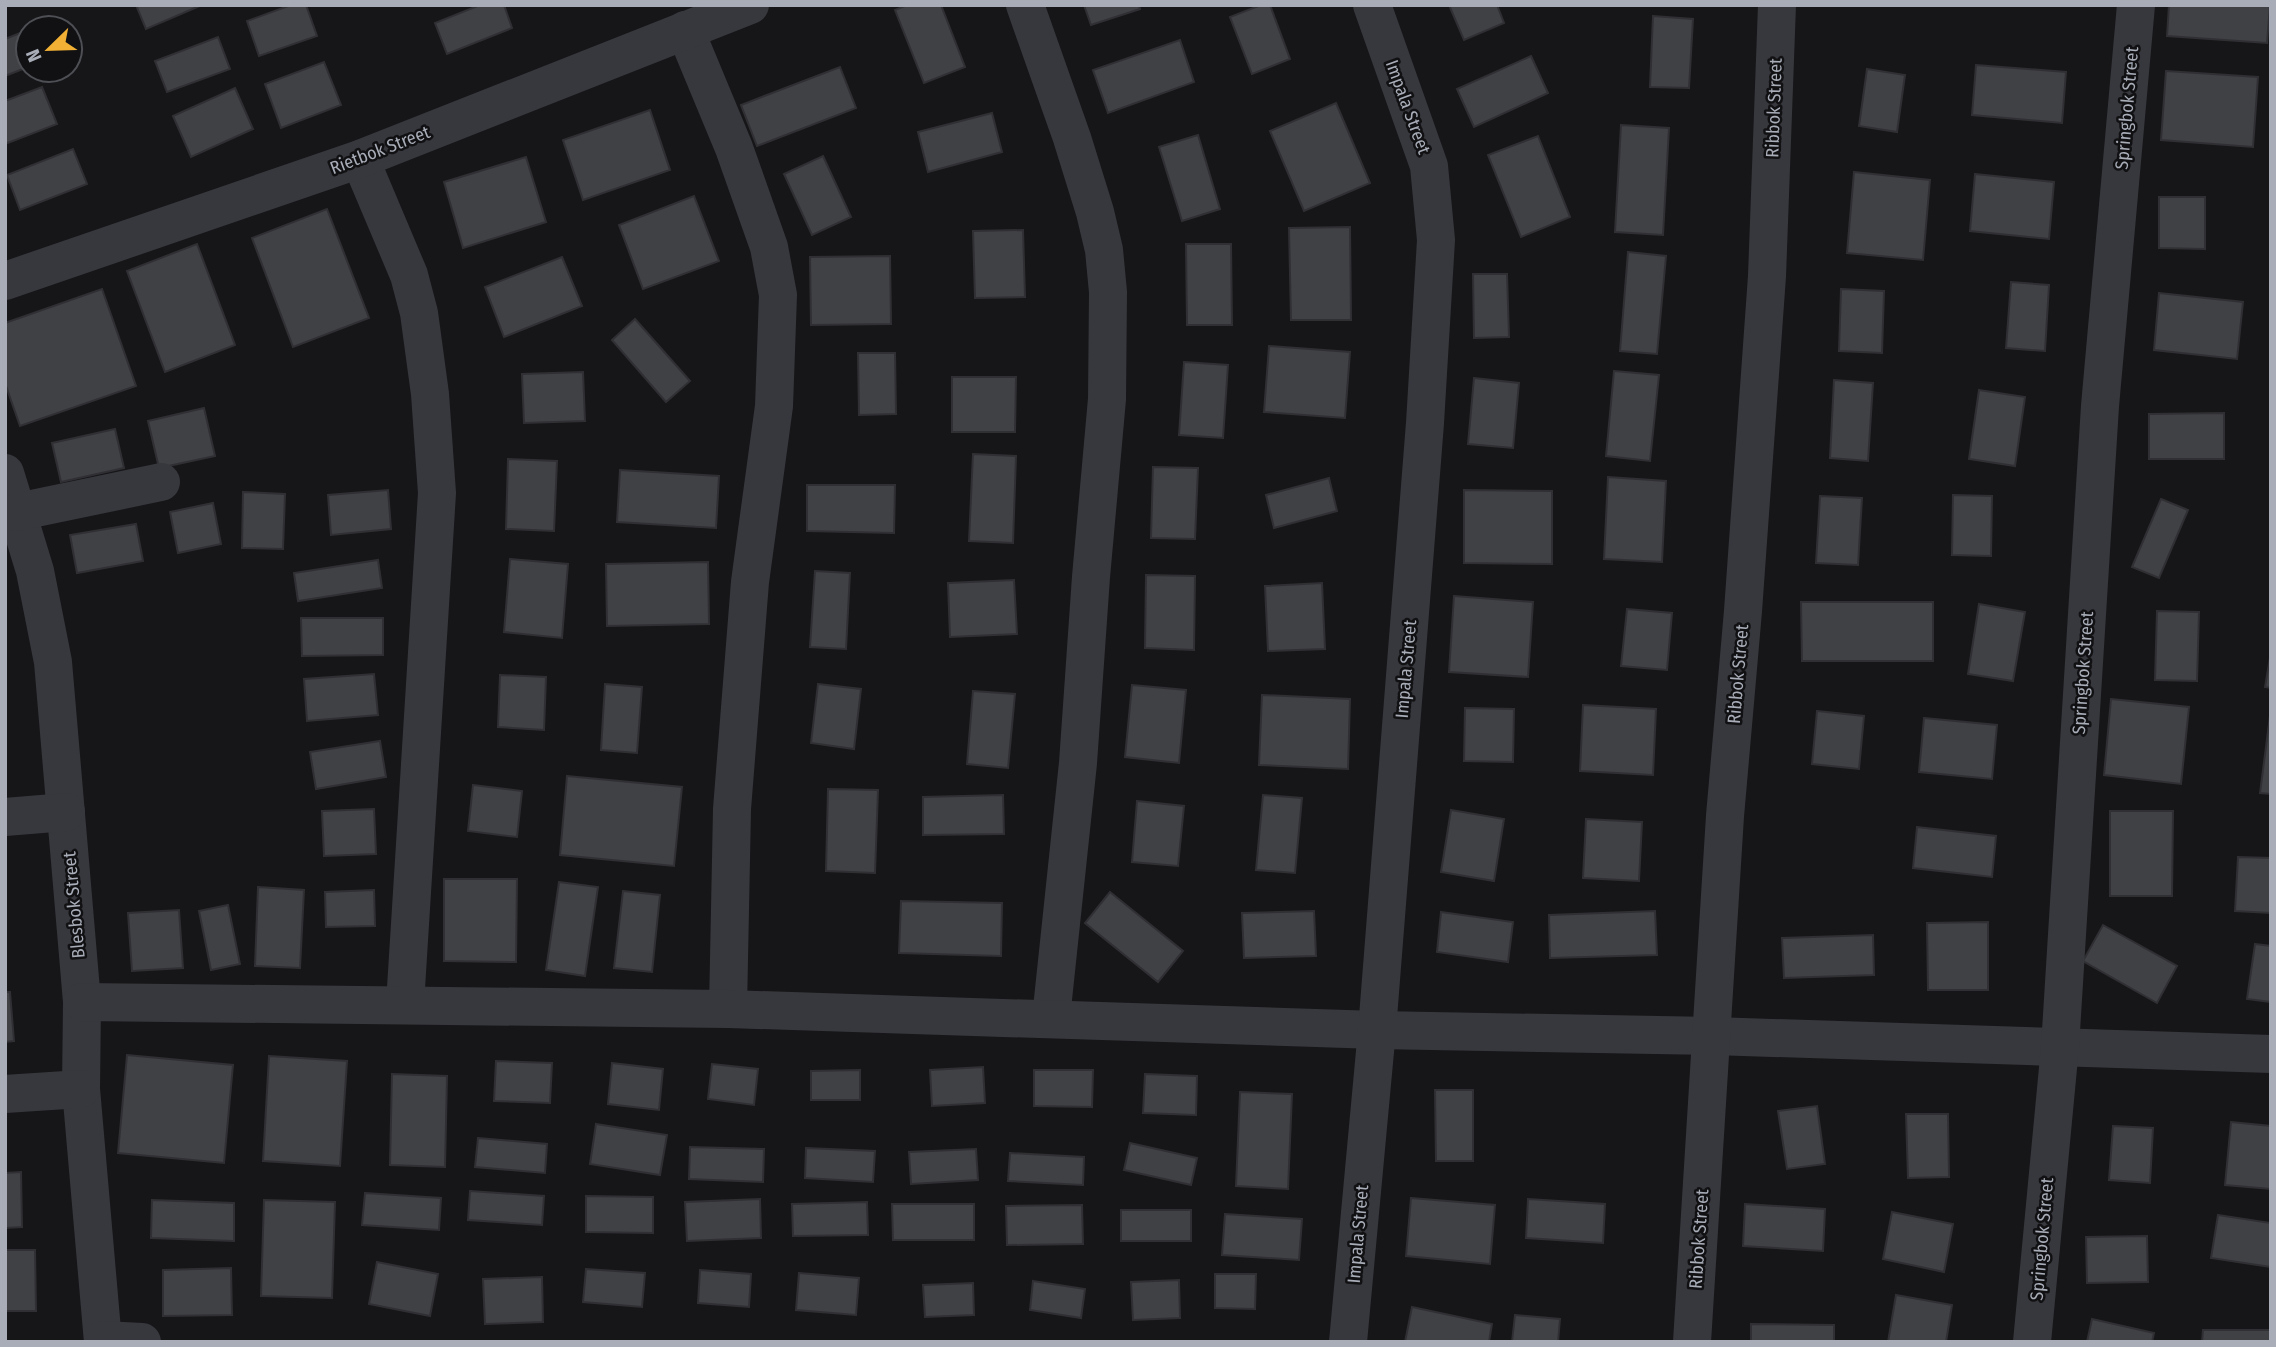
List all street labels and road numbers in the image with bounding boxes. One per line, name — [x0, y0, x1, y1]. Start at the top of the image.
street label: Springbok Street — [2111, 46, 2143, 170]
street label: Impala Street — [1381, 57, 1435, 157]
street label: Ribbok Street — [1761, 58, 1787, 158]
street label: Rietbok Street — [327, 121, 433, 179]
street label: Springbok Street — [2068, 611, 2098, 735]
street label: Impala Street — [1391, 619, 1421, 719]
street label: Ribbok Street — [1723, 623, 1753, 725]
street label: Blesbok Street — [58, 851, 90, 959]
street label: Springbok Street — [2026, 1177, 2058, 1301]
street label: Impala Street — [1343, 1184, 1373, 1284]
street label: Ribbok Street — [1685, 1188, 1713, 1290]

